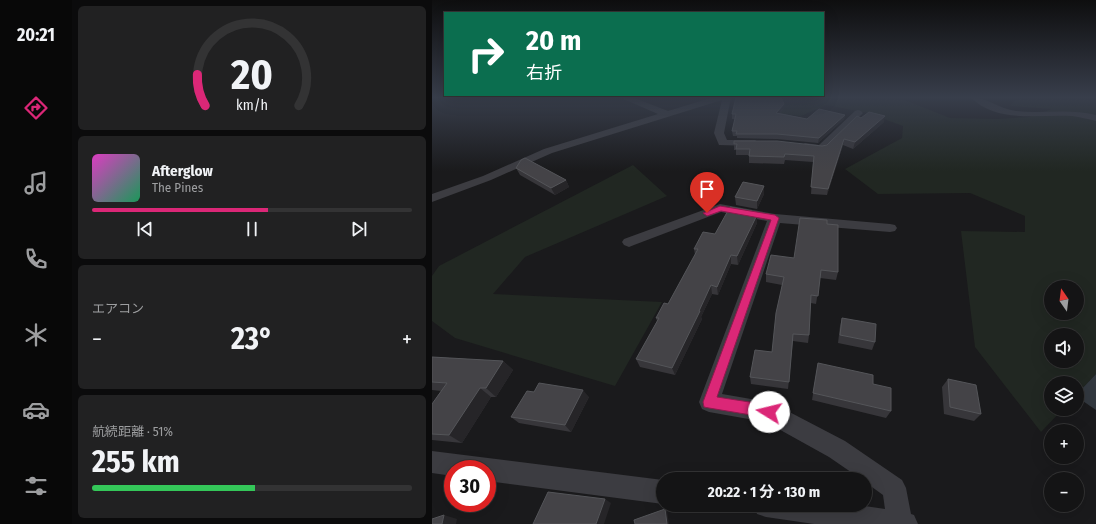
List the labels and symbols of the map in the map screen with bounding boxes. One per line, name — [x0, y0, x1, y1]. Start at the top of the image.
pin — [690, 172, 724, 213]
north arrow — [1044, 280, 1084, 320]
position arrow — [748, 391, 790, 433]
speed limit sign: 30 — [444, 460, 496, 512]

